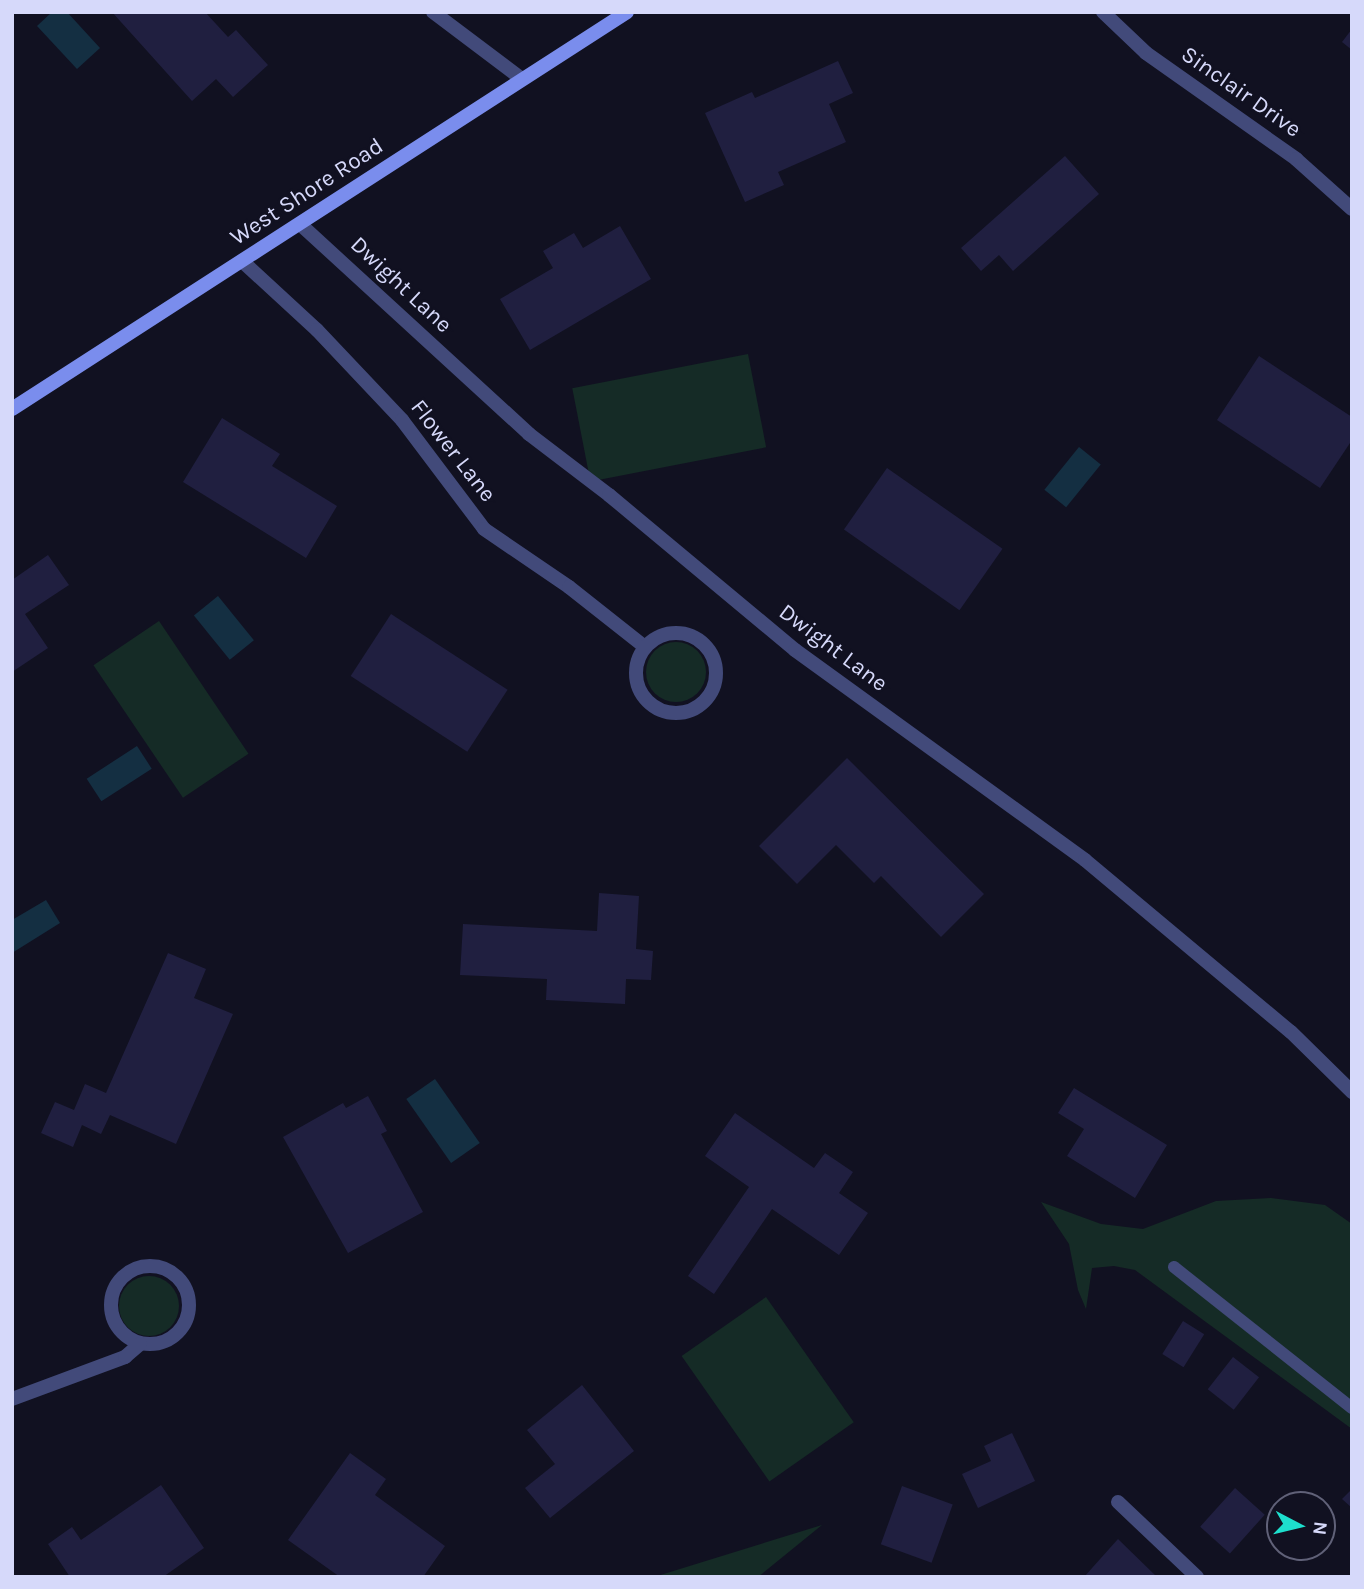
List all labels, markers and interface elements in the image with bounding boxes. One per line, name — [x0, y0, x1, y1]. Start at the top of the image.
street label: Sinclair Drive — [1176, 41, 1306, 143]
street label: West Shore Road — [225, 132, 389, 252]
street label: Dwight Lane — [344, 231, 458, 339]
street label: Flower Lane — [404, 394, 502, 508]
street label: Dwight Lane — [773, 598, 893, 698]
north arrow — [1266, 1491, 1336, 1561]
text: N — [1308, 1520, 1332, 1536]

